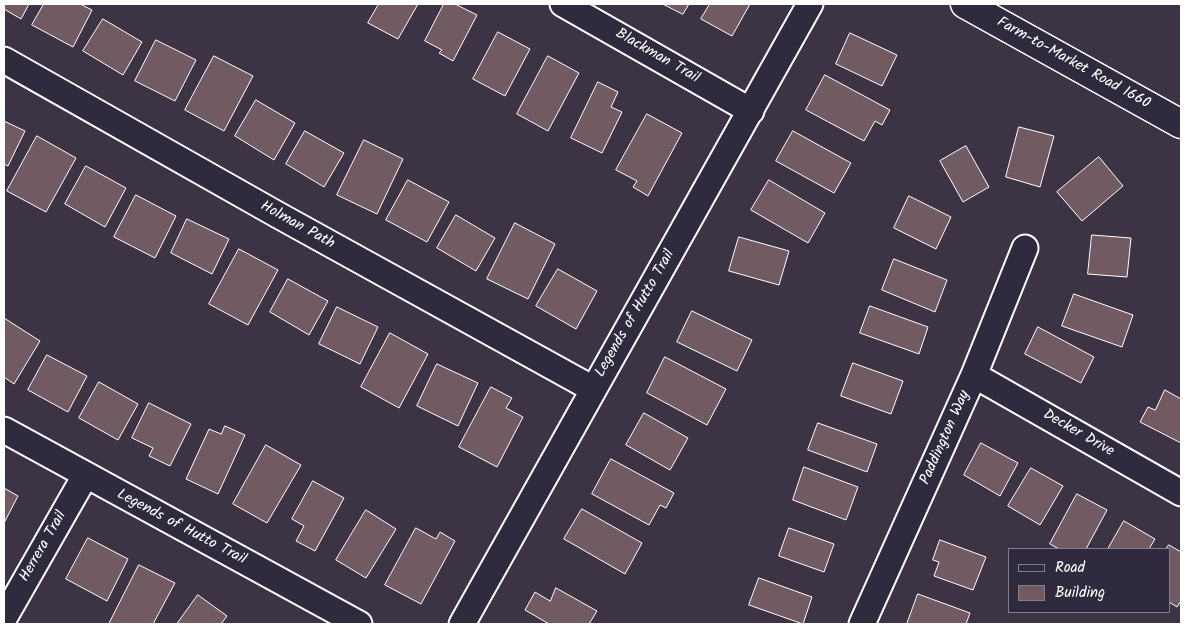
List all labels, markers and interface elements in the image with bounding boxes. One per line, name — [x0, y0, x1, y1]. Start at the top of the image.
street label: Farm-to-Market Road 1660 — [993, 14, 1153, 114]
street label: Blackman Trail — [612, 26, 702, 88]
street label: Holman Path — [257, 198, 337, 254]
street label: Legends of Hutto Trail — [592, 247, 680, 381]
street label: Paddington Way — [917, 388, 975, 488]
street label: Decker Drive — [1039, 406, 1117, 462]
street label: Legends of Hutto Trail — [113, 486, 249, 570]
street label: Herrera Trail — [17, 508, 71, 586]
legend — [1008, 548, 1170, 613]
text: Road — [1055, 556, 1085, 580]
text: Building — [1055, 581, 1105, 605]

